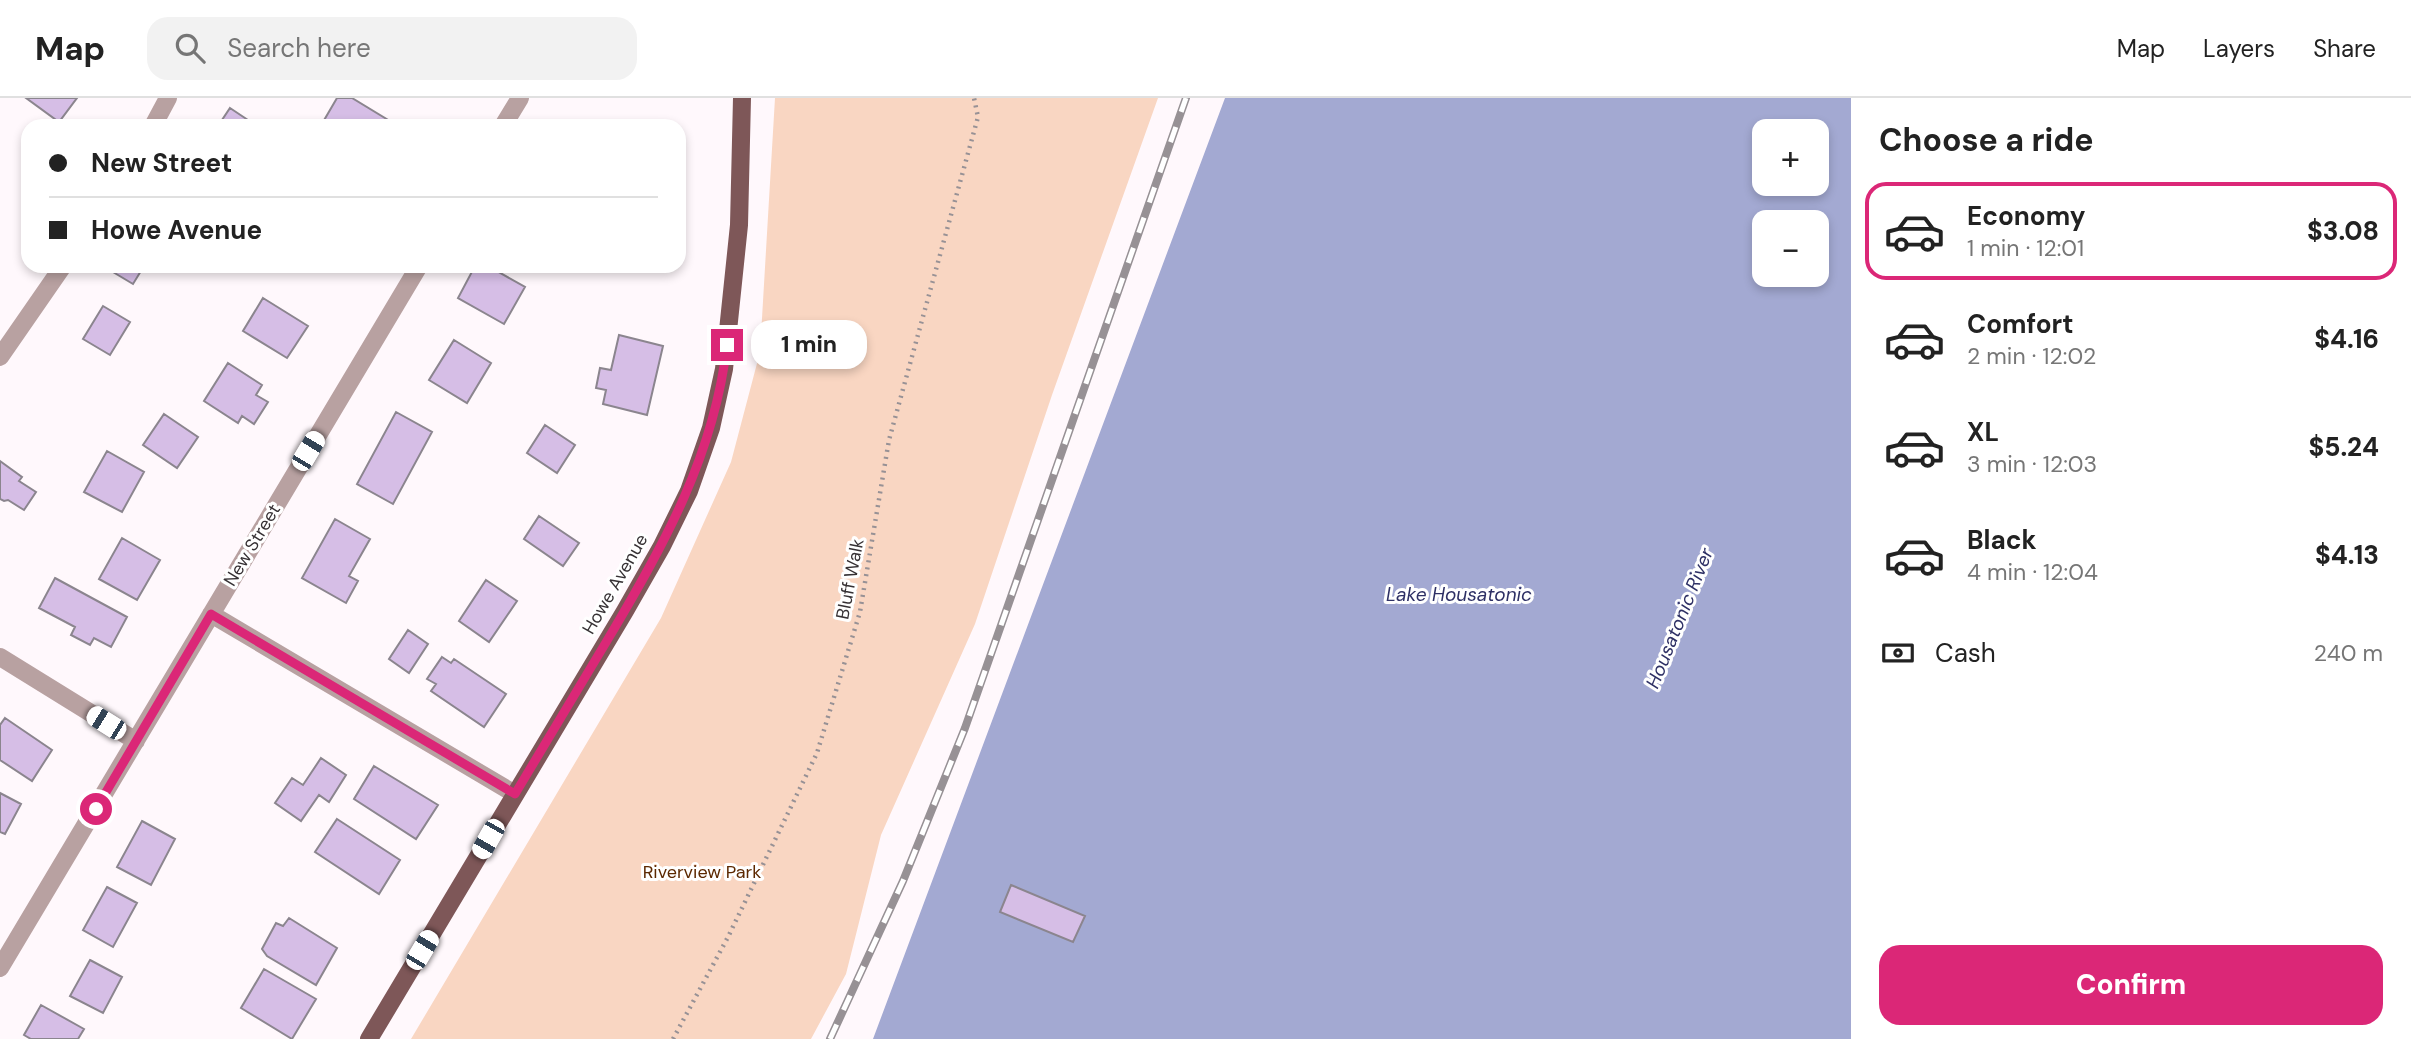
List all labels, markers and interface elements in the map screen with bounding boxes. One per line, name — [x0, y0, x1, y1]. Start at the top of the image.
search box — [147, 17, 637, 80]
text: Map — [35, 27, 105, 70]
icon: search — [171, 29, 209, 67]
text: Search here — [227, 31, 371, 65]
text: Map — [2117, 33, 2165, 64]
text: Layers — [2203, 33, 2275, 64]
text: Share — [2313, 33, 2376, 64]
map controls — [1752, 119, 1829, 287]
button: + — [1752, 119, 1829, 196]
text: Choose a ride — [1879, 119, 2094, 161]
text: New Street — [91, 146, 232, 180]
text: Economy — [1967, 199, 2085, 233]
icon: car — [1883, 200, 1946, 263]
button: − — [1752, 210, 1829, 287]
text: Howe Avenue — [91, 213, 262, 247]
text: $3.08 — [2307, 214, 2379, 248]
text: 1 min · 12:01 — [1967, 233, 2084, 263]
text: Comfort — [1967, 307, 2073, 341]
icon: car — [1883, 308, 1946, 371]
callout: 1 min — [752, 320, 867, 370]
text: $4.16 — [2314, 322, 2379, 356]
route end — [711, 329, 743, 361]
text: 1 min — [781, 329, 837, 359]
text: 2 min · 12:02 — [1967, 341, 2096, 371]
text: XL — [1967, 415, 1999, 449]
icon: car — [1883, 416, 1946, 479]
car — [289, 428, 328, 474]
text: $5.24 — [2308, 430, 2379, 464]
text: 3 min · 12:03 — [1967, 449, 2097, 479]
street label: New Street — [218, 499, 286, 591]
text: Black — [1967, 523, 2037, 557]
icon: car — [1883, 524, 1946, 587]
street label: Howe Avenue — [577, 529, 653, 639]
street label: Bluff Walk — [830, 537, 870, 621]
text: $4.13 — [2315, 538, 2379, 572]
water label: Housatonic River — [1640, 543, 1719, 692]
text: 4 min · 12:04 — [1967, 557, 2098, 587]
water label: Lake Housatonic — [1386, 582, 1532, 607]
icon: cash — [1879, 634, 1917, 672]
text: Cash — [1935, 636, 1996, 670]
text: 240 m — [2314, 638, 2383, 668]
car — [83, 703, 130, 743]
route start — [80, 793, 112, 825]
car — [469, 816, 508, 862]
park label: Riverview Park — [643, 860, 761, 884]
car — [403, 927, 442, 973]
button: Confirm — [1879, 945, 2383, 1025]

